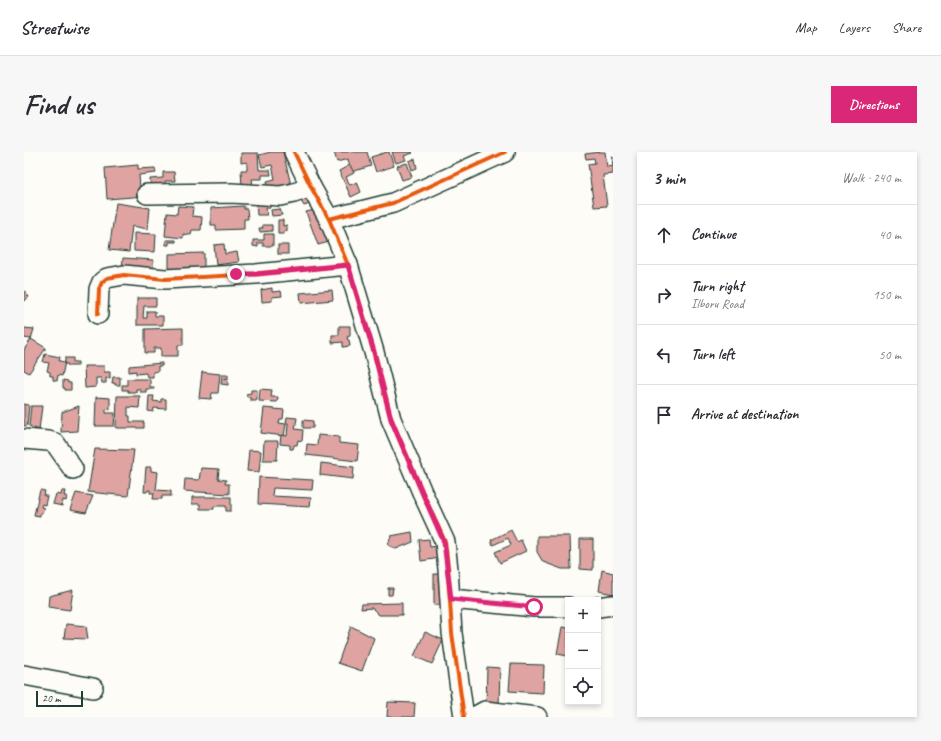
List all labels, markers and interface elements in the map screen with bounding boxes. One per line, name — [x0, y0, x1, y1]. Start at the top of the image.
text: Streetwise — [20, 16, 88, 40]
text: Map — [795, 19, 817, 36]
text: Layers — [839, 19, 870, 36]
text: Share — [892, 19, 921, 36]
button: Directions — [831, 86, 917, 123]
text: Find us — [24, 87, 94, 122]
text: 3 min — [653, 168, 686, 189]
text: Walk · 240 m — [842, 170, 901, 186]
icon: ahead — [653, 224, 675, 246]
text: Continue — [691, 225, 736, 244]
text: 40 m — [879, 227, 901, 243]
route end — [227, 265, 245, 283]
text: Turn right — [691, 277, 744, 296]
icon: right — [653, 284, 675, 306]
text: 150 m — [873, 287, 901, 303]
text: Ilboru Road — [691, 296, 744, 312]
icon: left — [653, 344, 675, 366]
text: Turn left — [691, 345, 734, 364]
text: 50 m — [879, 347, 901, 363]
icon: arrive — [653, 404, 675, 426]
text: Arrive at destination — [691, 405, 798, 424]
map controls — [565, 597, 601, 705]
button: + — [565, 597, 601, 633]
route start — [525, 598, 543, 616]
button: − — [565, 633, 601, 669]
button: locate — [565, 669, 601, 705]
scale bar — [36, 689, 83, 708]
text: 20 m — [42, 691, 61, 705]

